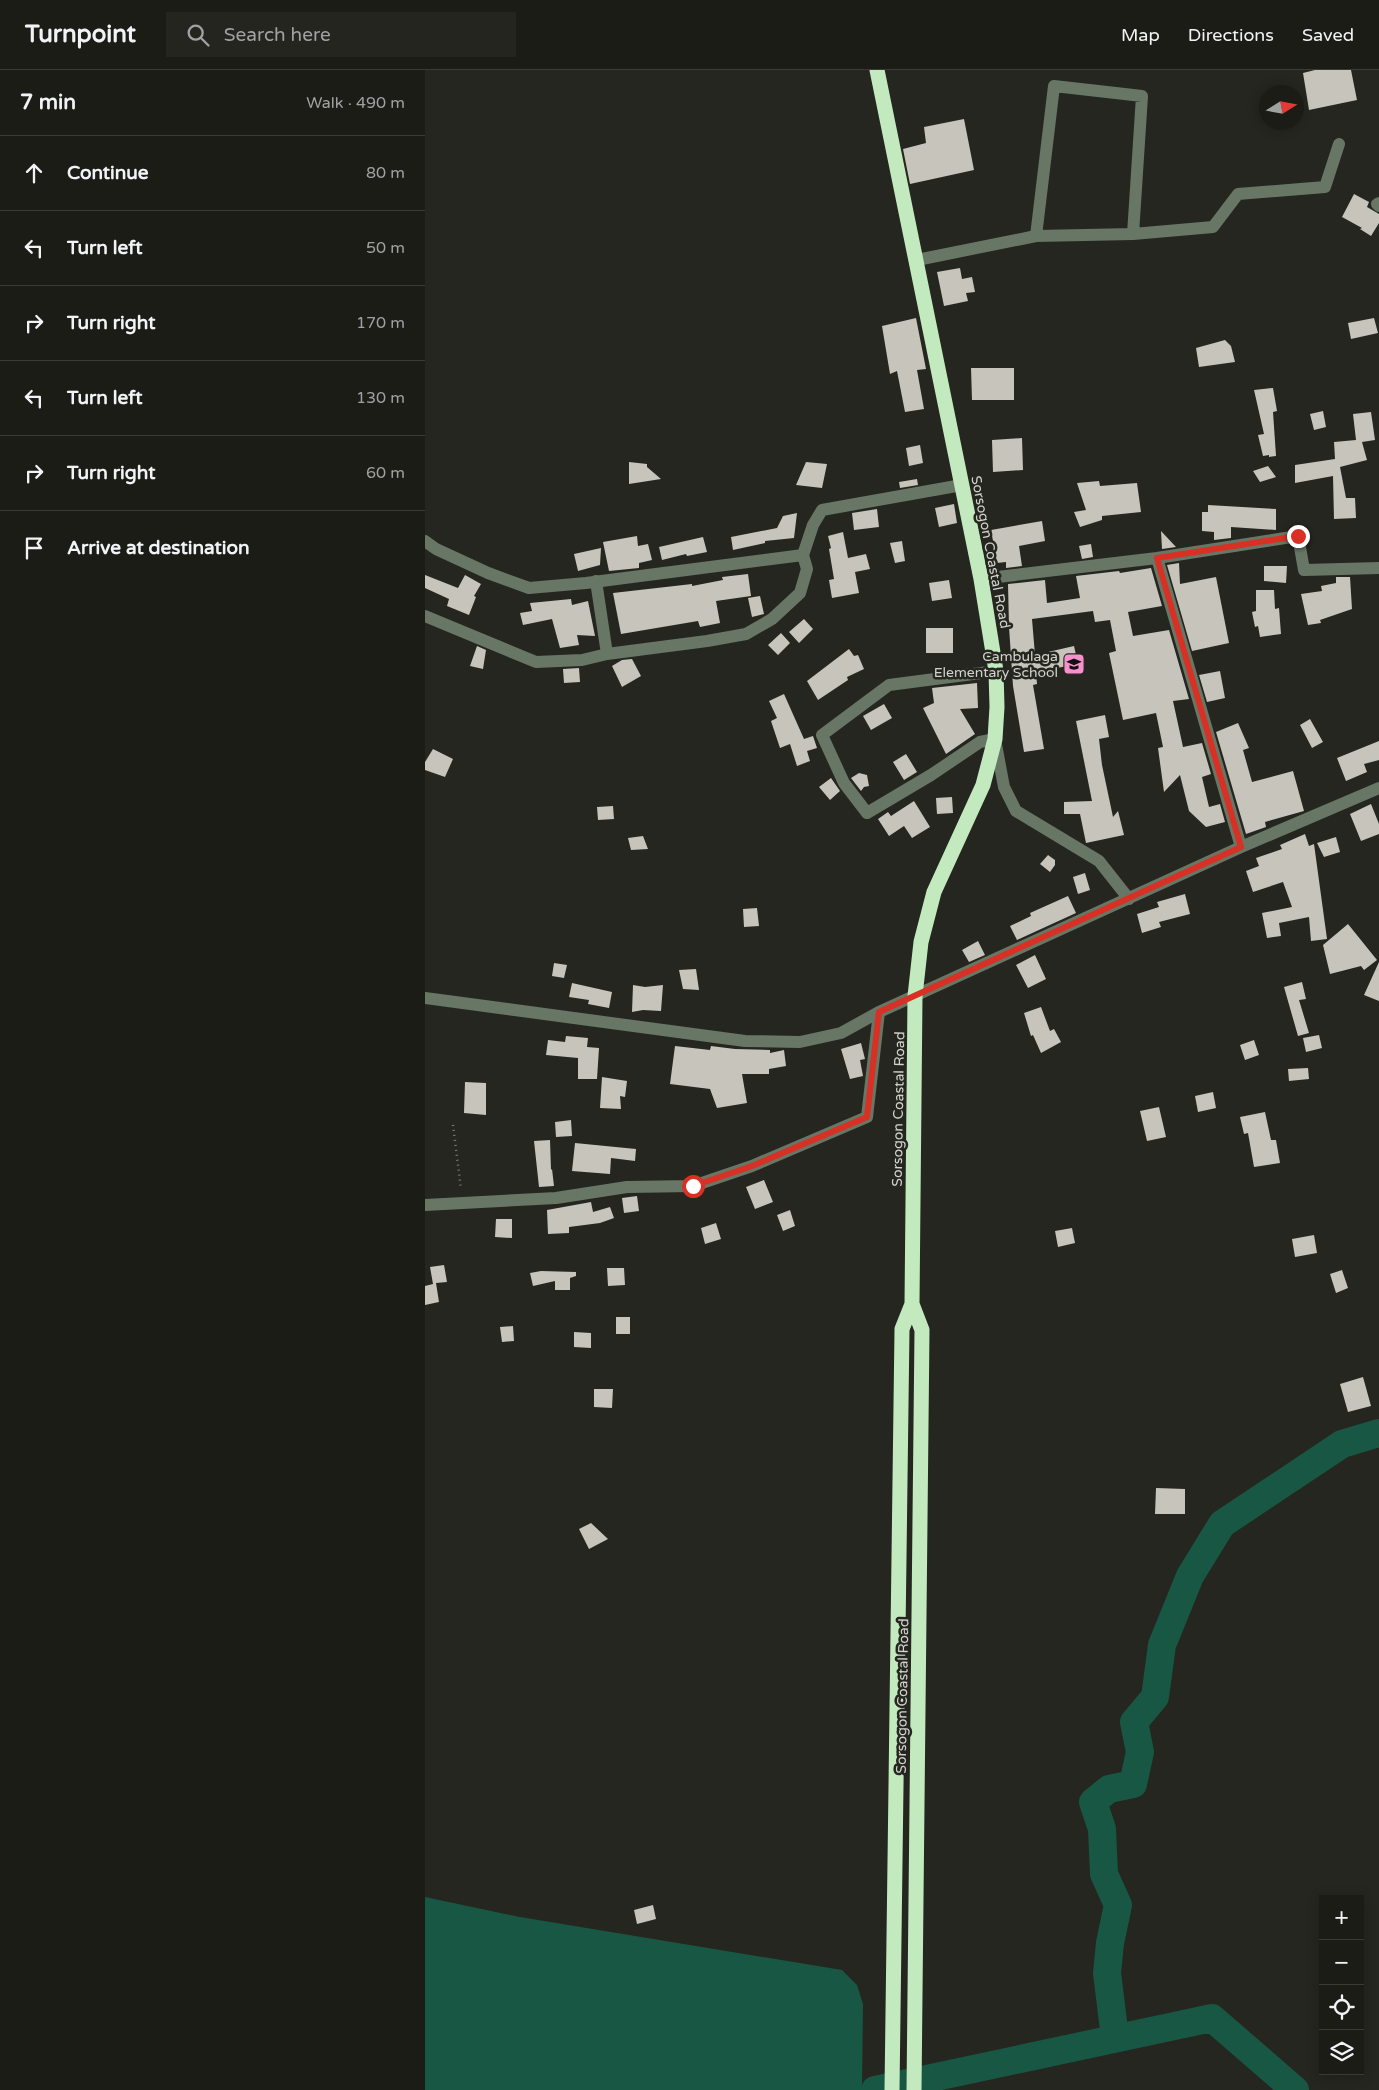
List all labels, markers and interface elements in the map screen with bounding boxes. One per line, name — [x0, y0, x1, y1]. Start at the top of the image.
search box — [166, 12, 516, 57]
text: Turnpoint — [25, 20, 136, 49]
icon: search — [184, 21, 212, 49]
text: Search here — [224, 24, 331, 46]
text: Map — [1121, 24, 1160, 46]
text: Directions — [1188, 24, 1274, 46]
text: Saved — [1302, 24, 1354, 46]
north arrow — [1259, 85, 1304, 130]
text: 7 min — [20, 90, 76, 115]
text: Walk · 490 m — [306, 93, 405, 113]
icon: ahead — [20, 159, 48, 187]
text: Continue — [67, 162, 149, 184]
text: 80 m — [366, 163, 405, 183]
icon: left — [20, 234, 48, 262]
text: Turn left — [67, 237, 143, 259]
text: 50 m — [366, 238, 405, 258]
icon: right — [20, 309, 48, 337]
text: Turn right — [67, 312, 155, 334]
text: 170 m — [356, 313, 405, 333]
icon: left — [20, 384, 48, 412]
text: Turn left — [67, 387, 143, 409]
text: 130 m — [356, 388, 405, 408]
icon: right — [20, 459, 48, 487]
text: Turn right — [67, 462, 155, 484]
text: 60 m — [366, 463, 405, 483]
street label: Sorsogon Coastal Road — [967, 474, 1014, 630]
route end — [1287, 525, 1310, 548]
icon: arrive — [20, 534, 48, 562]
text: Arrive at destination — [67, 537, 250, 559]
place label: Cambulaga Elementary School — [934, 648, 1058, 681]
school or university icon: Cambulaga Elementary School — [1062, 652, 1086, 676]
street label: Sorsogon Coastal Road — [889, 1031, 908, 1187]
route start — [682, 1175, 705, 1198]
street label: Sorsogon Coastal Road — [893, 1618, 912, 1774]
map controls — [1319, 1895, 1364, 2075]
button: + — [1319, 1895, 1364, 1940]
button: − — [1319, 1940, 1364, 1985]
button: locate — [1319, 1985, 1364, 2030]
button: layers — [1319, 2030, 1364, 2075]

